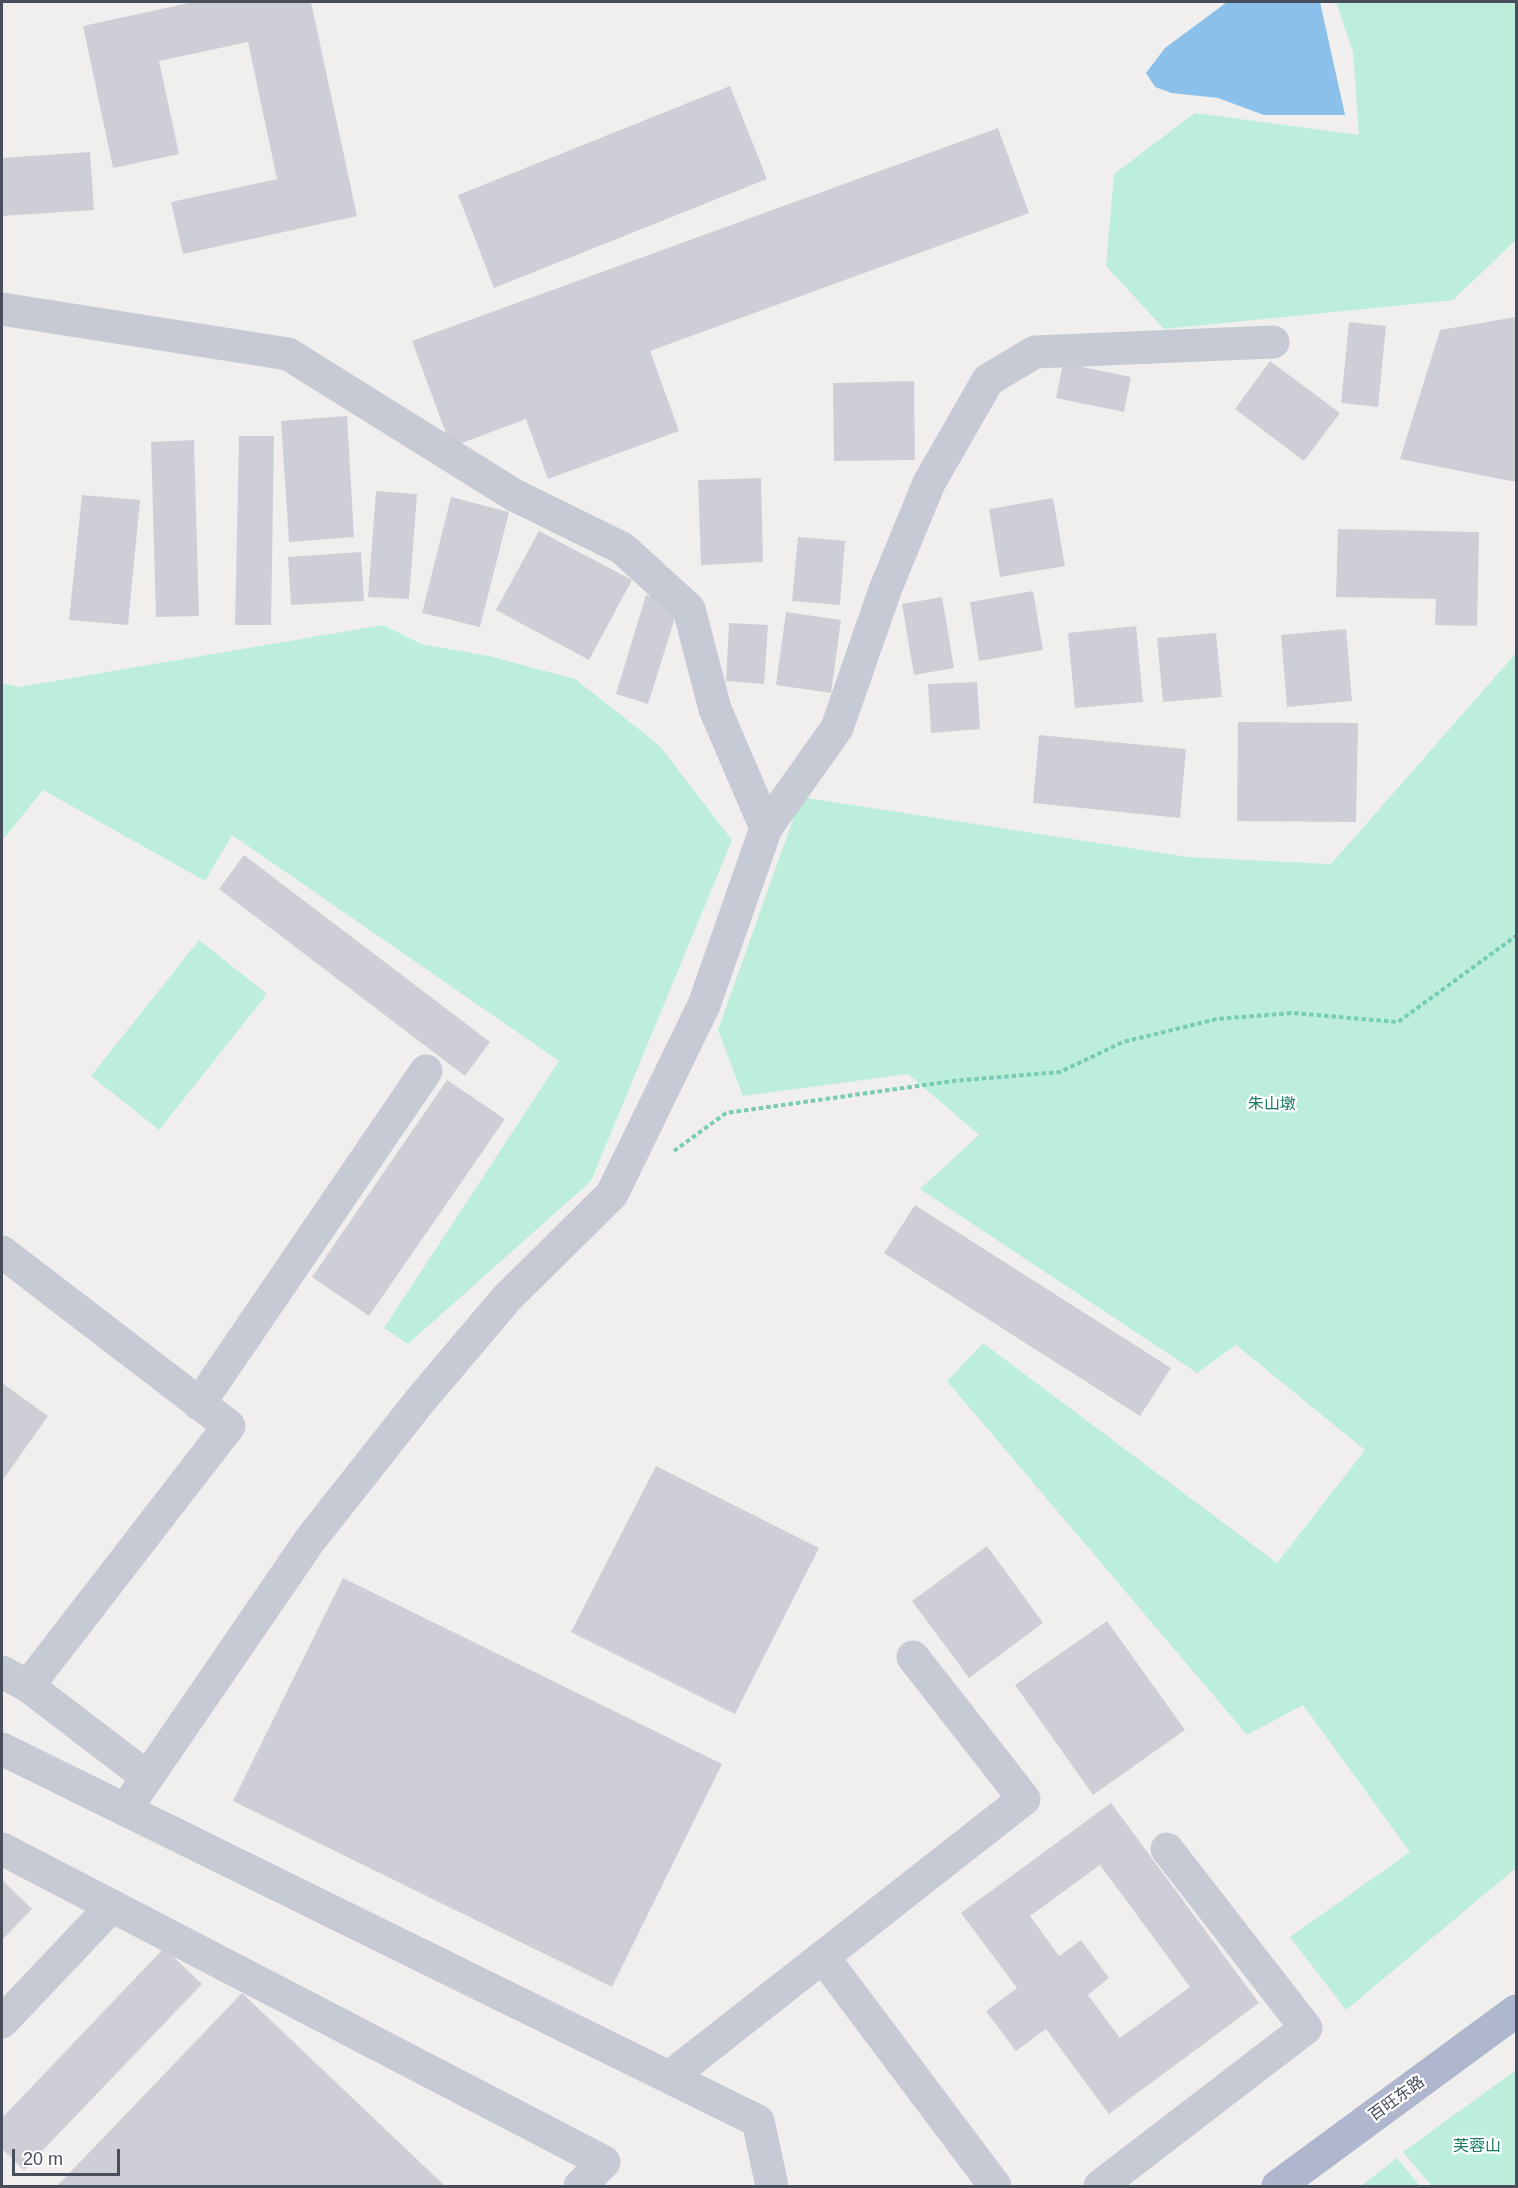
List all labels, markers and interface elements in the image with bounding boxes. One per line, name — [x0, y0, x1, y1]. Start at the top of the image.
park label: 朱山墩 — [1248, 1095, 1296, 1115]
street label: 百旺东路 — [1365, 2072, 1429, 2126]
scale bar — [15, 2137, 123, 2175]
park label: 芙蓉山 — [1453, 2137, 1501, 2157]
text: 20 m — [23, 2149, 63, 2169]

